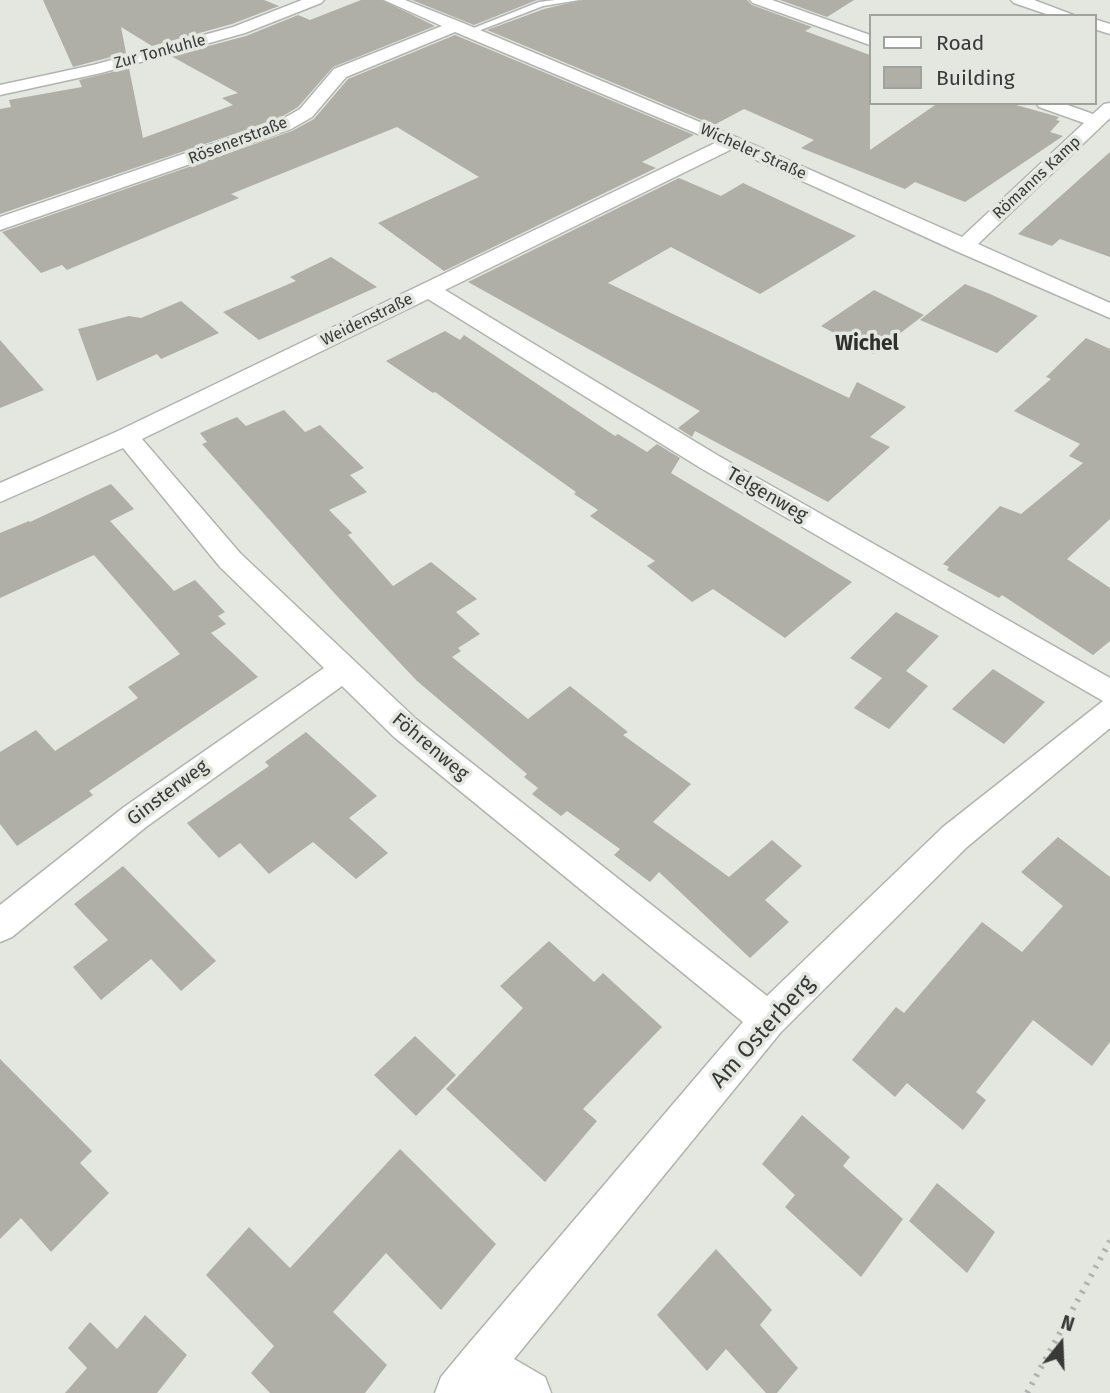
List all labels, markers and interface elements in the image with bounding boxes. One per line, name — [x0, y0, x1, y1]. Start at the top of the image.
legend — [869, 14, 1096, 105]
text: Road — [936, 30, 984, 56]
street label: Zur Tonkuhle — [112, 31, 208, 73]
text: Building — [936, 65, 1015, 91]
street label: Rösenerstraße — [186, 113, 290, 169]
street label: Wicheler Straße — [697, 120, 809, 184]
street label: Römanns Kamp — [989, 132, 1085, 224]
street label: Weidenstraße — [318, 290, 416, 350]
district label: Wichel — [835, 331, 899, 357]
street label: Telgenweg — [722, 463, 812, 527]
street label: Föhrenweg — [387, 708, 473, 786]
street label: Ginsterweg — [123, 755, 213, 831]
street label: Am Osterberg — [705, 970, 821, 1094]
north arrow — [1026, 1309, 1096, 1379]
text: N — [1058, 1311, 1077, 1336]

